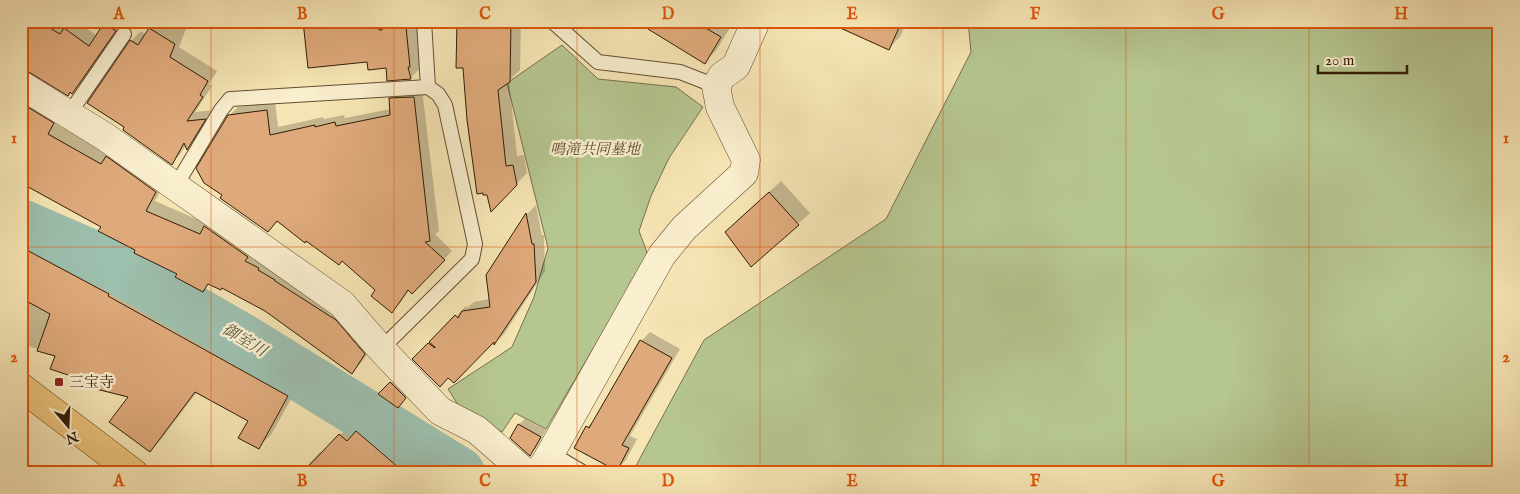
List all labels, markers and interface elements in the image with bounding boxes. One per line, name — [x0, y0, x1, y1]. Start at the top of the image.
text: A — [113, 5, 126, 25]
text: B — [297, 5, 308, 25]
text: C — [479, 5, 491, 25]
text: D — [662, 5, 675, 25]
text: E — [846, 5, 858, 25]
text: F — [1030, 5, 1041, 25]
text: G — [1212, 5, 1225, 25]
text: H — [1394, 5, 1408, 25]
scale bar — [1318, 42, 1406, 74]
text: 20 m — [1325, 51, 1355, 70]
text: 1 — [11, 129, 17, 149]
text: 1 — [1503, 129, 1509, 149]
park label: 鳴滝共同墓地 — [550, 140, 642, 159]
water label: 御室川 — [218, 320, 271, 363]
text: 2 — [10, 348, 18, 368]
text: 2 — [1502, 348, 1510, 368]
place label: 三宝寺 — [69, 373, 114, 392]
marker: 三宝寺 — [53, 376, 65, 388]
north arrow — [42, 402, 92, 452]
text: N — [63, 427, 82, 448]
text: A — [113, 472, 126, 492]
text: B — [297, 472, 308, 492]
text: C — [479, 472, 491, 492]
text: D — [662, 472, 675, 492]
text: E — [846, 472, 858, 492]
text: F — [1030, 472, 1041, 492]
text: G — [1212, 472, 1225, 492]
text: H — [1394, 472, 1408, 492]

